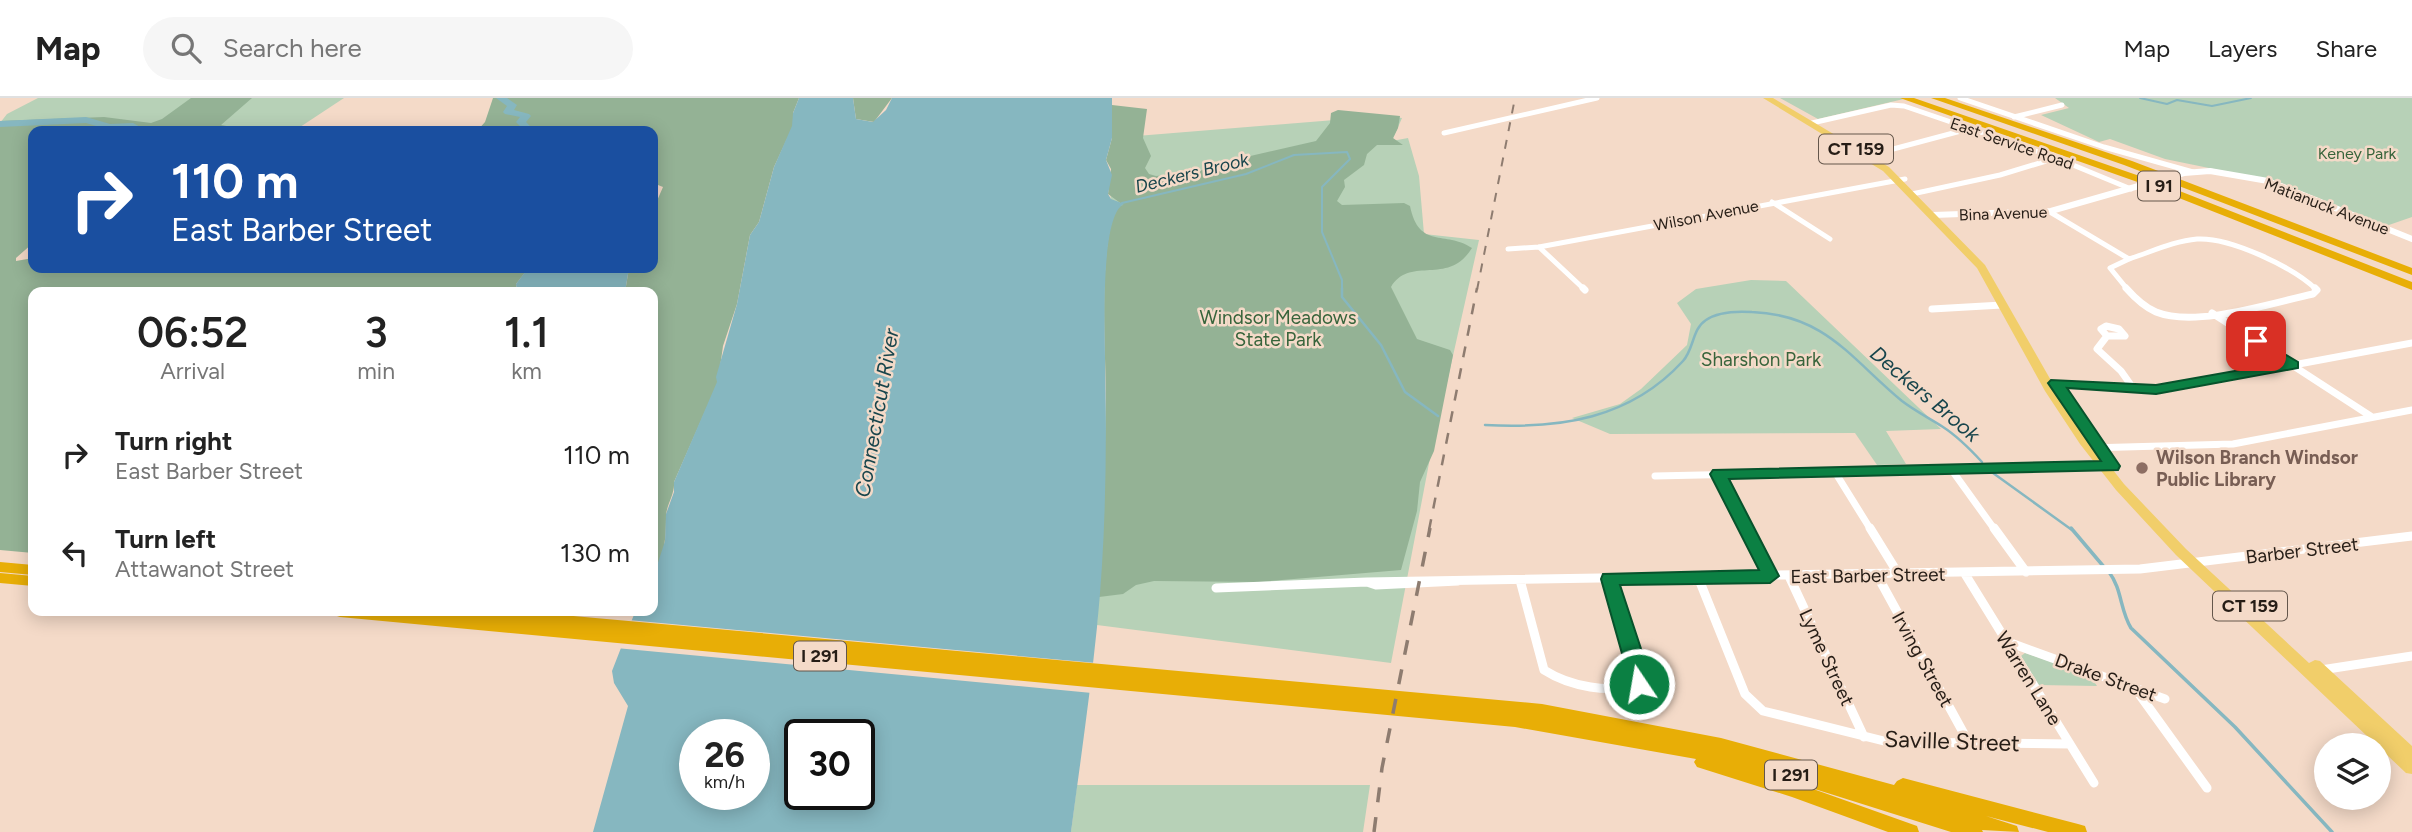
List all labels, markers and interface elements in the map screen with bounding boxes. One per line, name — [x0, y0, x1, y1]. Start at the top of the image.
search box — [143, 17, 633, 80]
text: Map — [35, 29, 101, 68]
icon: search — [167, 29, 205, 67]
text: Search here — [223, 32, 362, 64]
text: Map — [2123, 34, 2170, 63]
text: Layers — [2208, 34, 2277, 63]
text: Share — [2315, 34, 2377, 63]
street label: East Service Road — [1948, 113, 2076, 173]
road number: CT 159 — [1819, 134, 1893, 164]
park label: Keney Park — [2318, 144, 2397, 163]
water label: Deckers Brook — [1133, 148, 1252, 198]
text: 110 m — [171, 151, 299, 210]
icon: right — [56, 154, 147, 245]
road number: I 91 — [2138, 172, 2180, 200]
street label: Matianuck Avenue — [2262, 174, 2392, 239]
street label: Wilson Avenue — [1652, 196, 1760, 235]
street label: Bina Avenue — [1958, 202, 2048, 225]
text: East Barber Street — [171, 211, 432, 249]
park label: Windsor Meadows State Park — [1199, 306, 1357, 351]
text: 06:52 — [137, 307, 248, 358]
text: 3 — [365, 307, 388, 358]
text: 1.1 — [504, 307, 549, 358]
pin — [2226, 311, 2286, 371]
icon: arrive — [2237, 322, 2275, 360]
water label: Connecticut River — [849, 326, 904, 499]
water label: Deckers Brook — [1865, 340, 1986, 447]
park label: Sharshon Park — [1701, 348, 1822, 371]
text: Arrival — [160, 357, 225, 385]
text: min — [357, 357, 395, 385]
text: km — [511, 357, 542, 385]
text: Turn right — [115, 425, 232, 457]
icon: right — [56, 436, 94, 474]
text: 110 m — [563, 439, 630, 471]
place label: Wilson Branch Windsor Public Library — [2156, 446, 2358, 491]
text: East Barber Street — [115, 457, 303, 485]
marker: Wilson Branch Windsor Public Library — [2134, 460, 2150, 476]
text: Turn left — [115, 523, 216, 555]
street label: Barber Street — [2244, 532, 2360, 569]
icon: left — [56, 534, 94, 572]
text: 130 m — [560, 537, 630, 569]
text: Attawanot Street — [115, 555, 294, 583]
street label: East Barber Street — [1790, 563, 1946, 588]
road number: CT 159 — [2213, 592, 2287, 620]
street label: Lyme Street — [1794, 605, 1859, 709]
street label: Irving Street — [1887, 608, 1958, 711]
street label: Warren Lane — [1991, 627, 2066, 729]
road number: I 291 — [794, 642, 846, 670]
position arrow — [1602, 647, 1676, 721]
street label: Drake Street — [2052, 648, 2160, 706]
speed limit sign: 30 — [784, 719, 875, 810]
street label: Saville Street — [1884, 725, 2020, 757]
map controls — [2314, 733, 2391, 810]
button: layers — [2314, 733, 2391, 810]
text: 26 — [704, 734, 745, 776]
road number: I 291 — [1765, 760, 1817, 790]
text: km/h — [704, 771, 745, 793]

